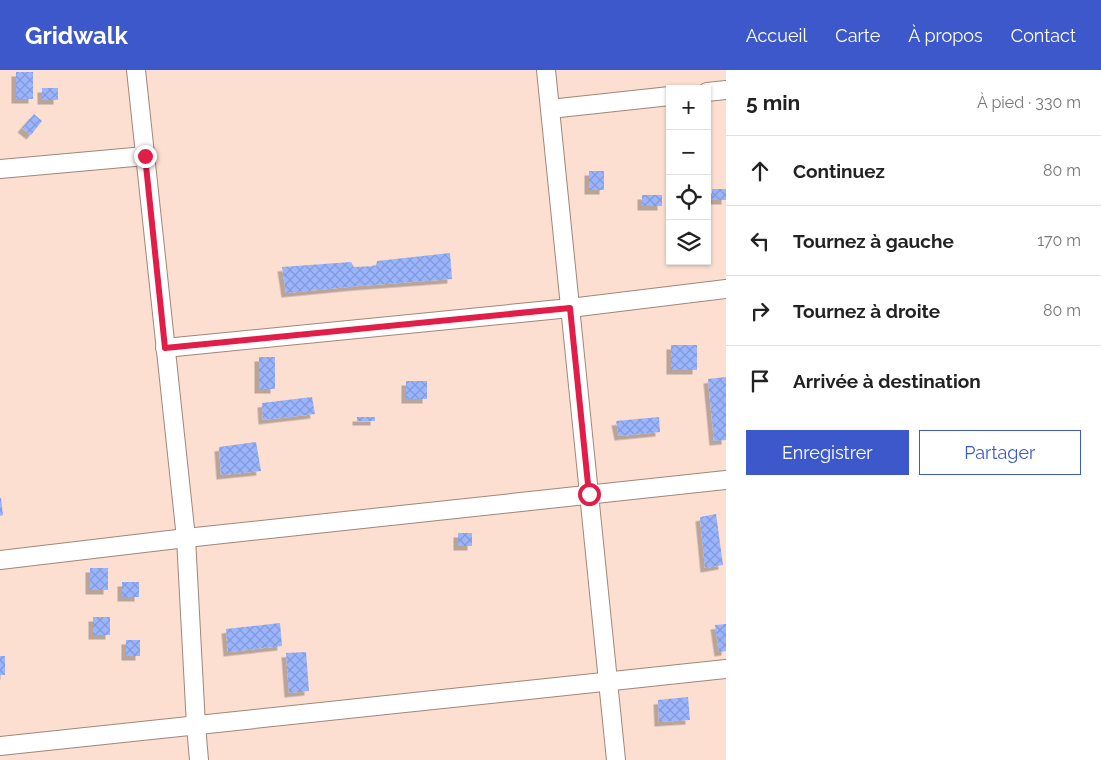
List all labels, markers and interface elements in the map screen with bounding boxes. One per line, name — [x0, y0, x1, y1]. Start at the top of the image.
text: Gridwalk — [25, 21, 128, 50]
text: Accueil — [746, 25, 807, 46]
text: Carte — [835, 25, 880, 46]
text: À propos — [908, 25, 983, 46]
text: Contact — [1011, 25, 1076, 46]
map controls — [666, 85, 711, 265]
button: + — [666, 85, 711, 130]
text: 5 min — [746, 90, 800, 115]
text: À pied · 330 m — [977, 93, 1081, 112]
button: − — [666, 130, 711, 175]
route end — [134, 145, 157, 168]
icon: ahead — [746, 157, 774, 185]
text: Continuez — [793, 160, 885, 182]
text: 80 m — [1043, 161, 1081, 180]
button: locate — [666, 175, 711, 220]
button: layers — [666, 220, 711, 265]
icon: left — [746, 227, 774, 255]
text: Tournez à gauche — [793, 230, 954, 252]
text: 170 m — [1037, 231, 1081, 250]
icon: right — [746, 297, 774, 325]
text: Tournez à droite — [793, 300, 940, 322]
text: 80 m — [1043, 301, 1081, 320]
icon: arrive — [746, 367, 774, 395]
text: Arrivée à destination — [793, 370, 981, 392]
button: Enregistrer — [746, 430, 909, 475]
button: Partager — [919, 430, 1081, 475]
route start — [578, 483, 601, 506]

